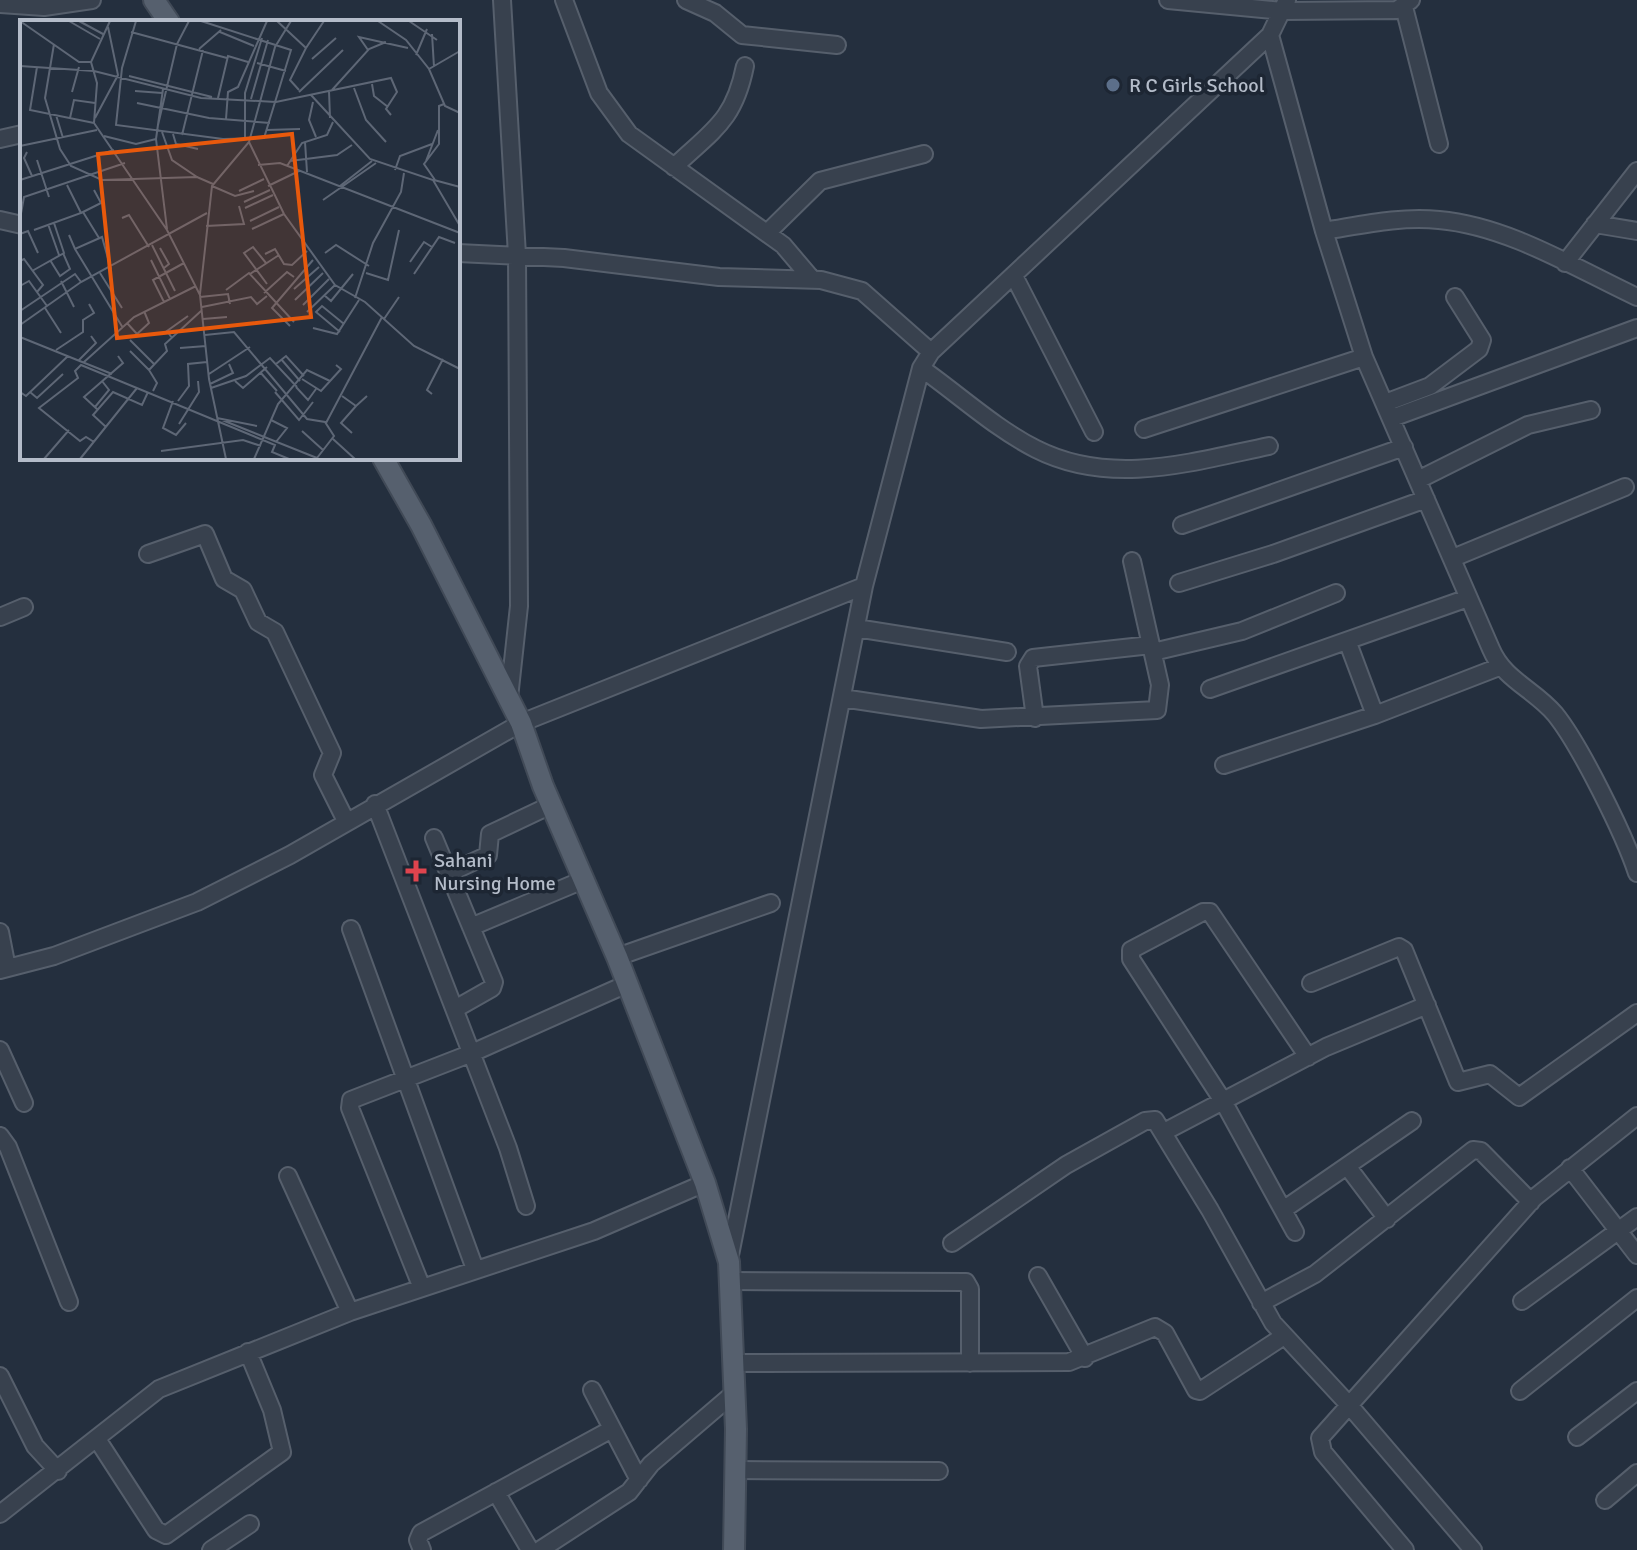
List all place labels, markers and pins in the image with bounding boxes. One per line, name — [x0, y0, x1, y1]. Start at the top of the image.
place label: R C Girls School — [1129, 73, 1265, 98]
marker: R C Girls School — [1104, 76, 1122, 94]
place label: Sahani Nursing Home — [434, 848, 556, 896]
marker: Sahani Nursing Home — [405, 860, 427, 882]

